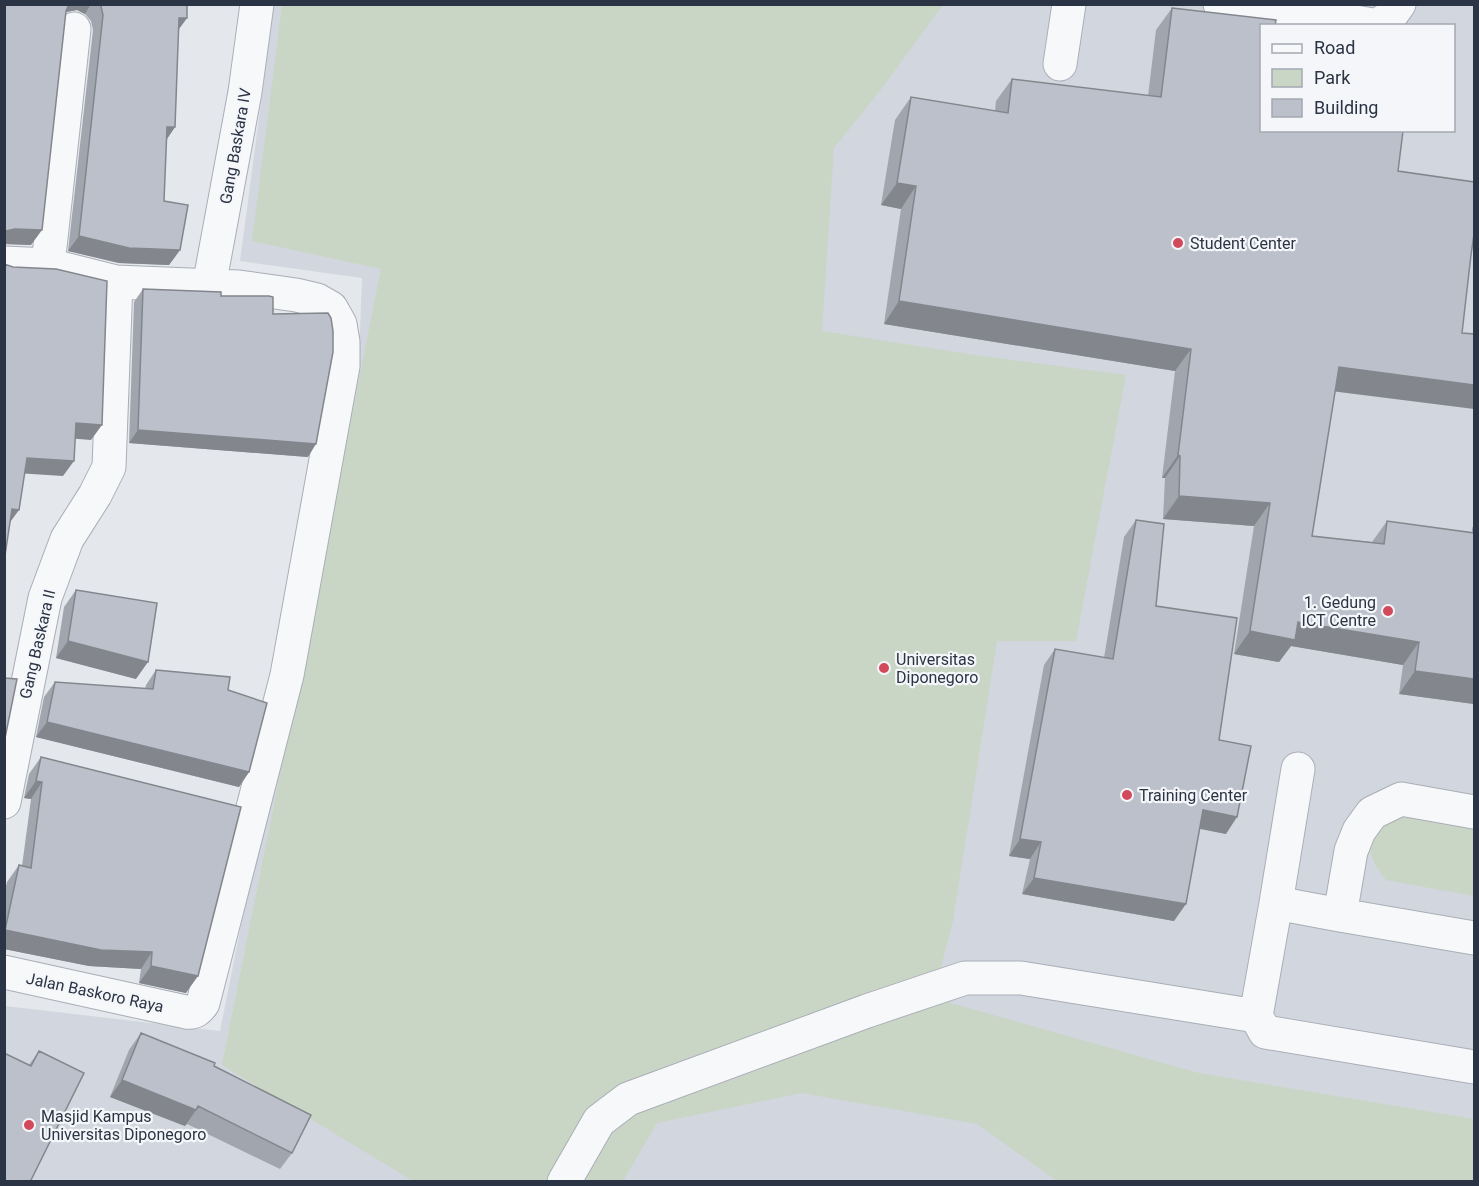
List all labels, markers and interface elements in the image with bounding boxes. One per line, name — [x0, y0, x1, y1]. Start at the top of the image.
legend — [1260, 24, 1455, 132]
text: Road — [1314, 37, 1355, 58]
text: Park — [1314, 67, 1351, 88]
street label: Gang Baskara IV — [216, 87, 255, 206]
text: Building — [1314, 97, 1378, 118]
place label: Student Center — [1190, 234, 1297, 253]
marker: Student Center — [1171, 236, 1185, 250]
street label: Gang Baskara II — [16, 588, 59, 701]
place label: 1. Gedung ICT Centre — [1302, 593, 1376, 630]
marker: 1. Gedung ICT Centre — [1381, 604, 1395, 618]
place label: Universitas Diponegoro — [896, 650, 978, 687]
marker: Universitas Diponegoro — [877, 661, 891, 675]
place label: Training Center — [1139, 786, 1248, 805]
marker: Training Center — [1120, 788, 1134, 802]
street label: Jalan Baskoro Raya — [24, 969, 165, 1016]
place label: Masjid Kampus Universitas Diponegoro — [41, 1107, 206, 1144]
marker: Masjid Kampus Universitas Diponegoro — [22, 1118, 36, 1132]

